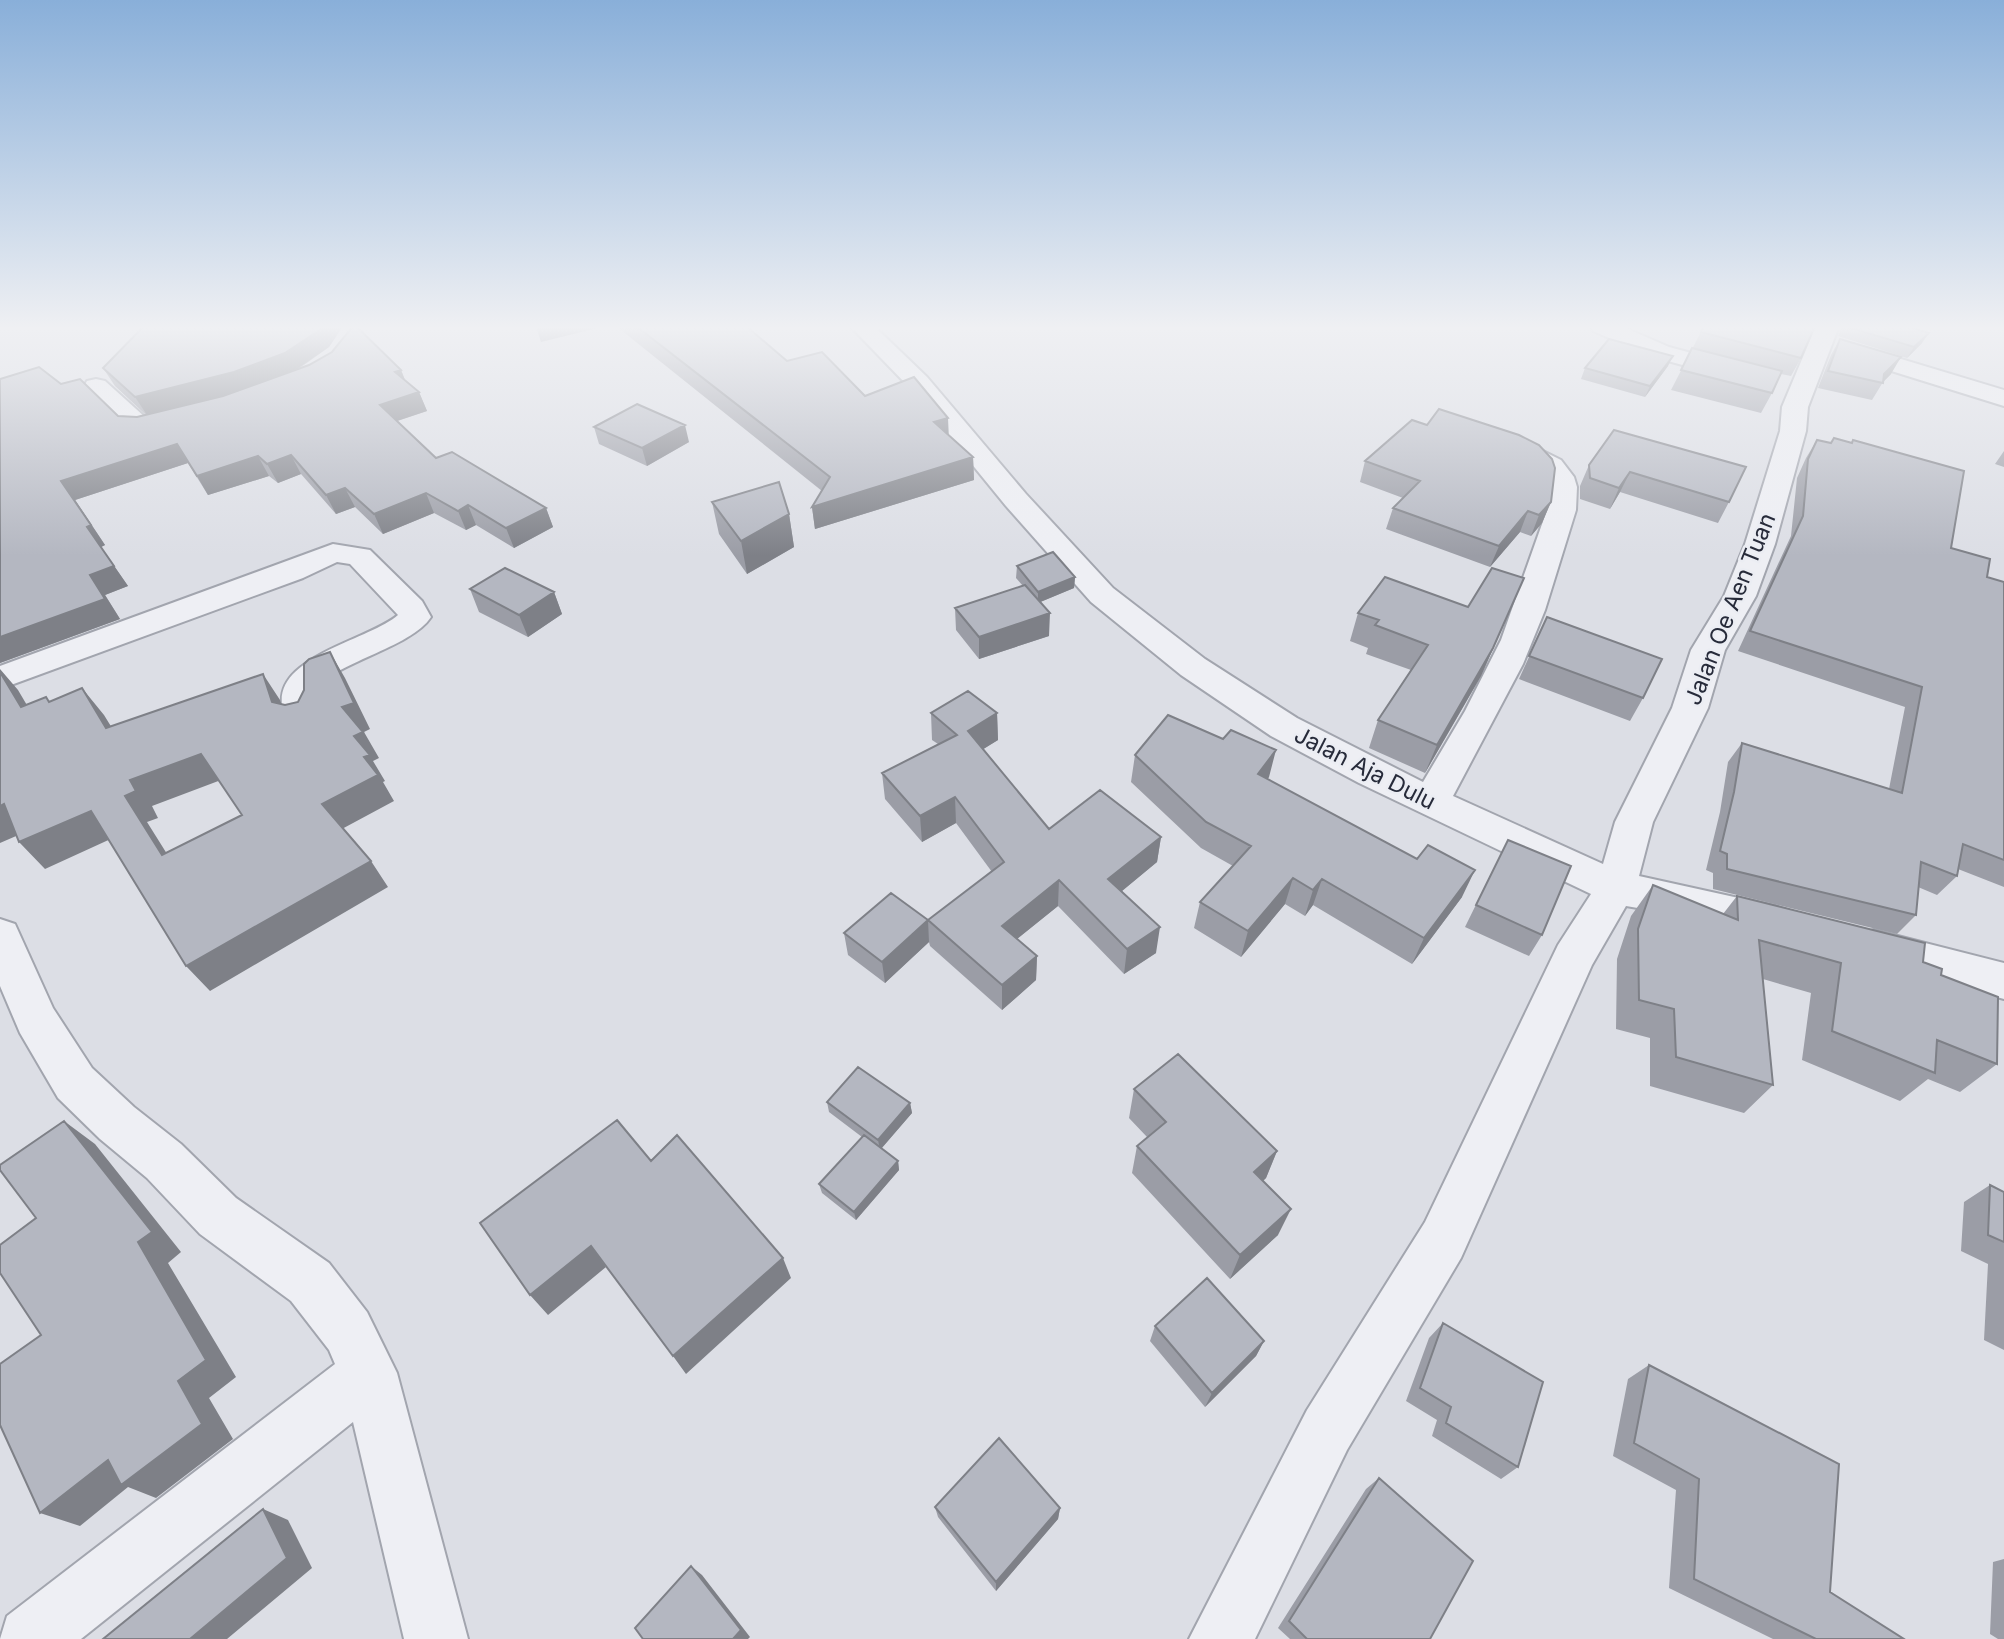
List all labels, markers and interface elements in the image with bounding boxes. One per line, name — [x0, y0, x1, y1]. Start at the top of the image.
street label: Jalan Oe Aen Tuan — [1679, 509, 1781, 709]
street label: Jalan Aja Dulu — [1290, 720, 1440, 816]

